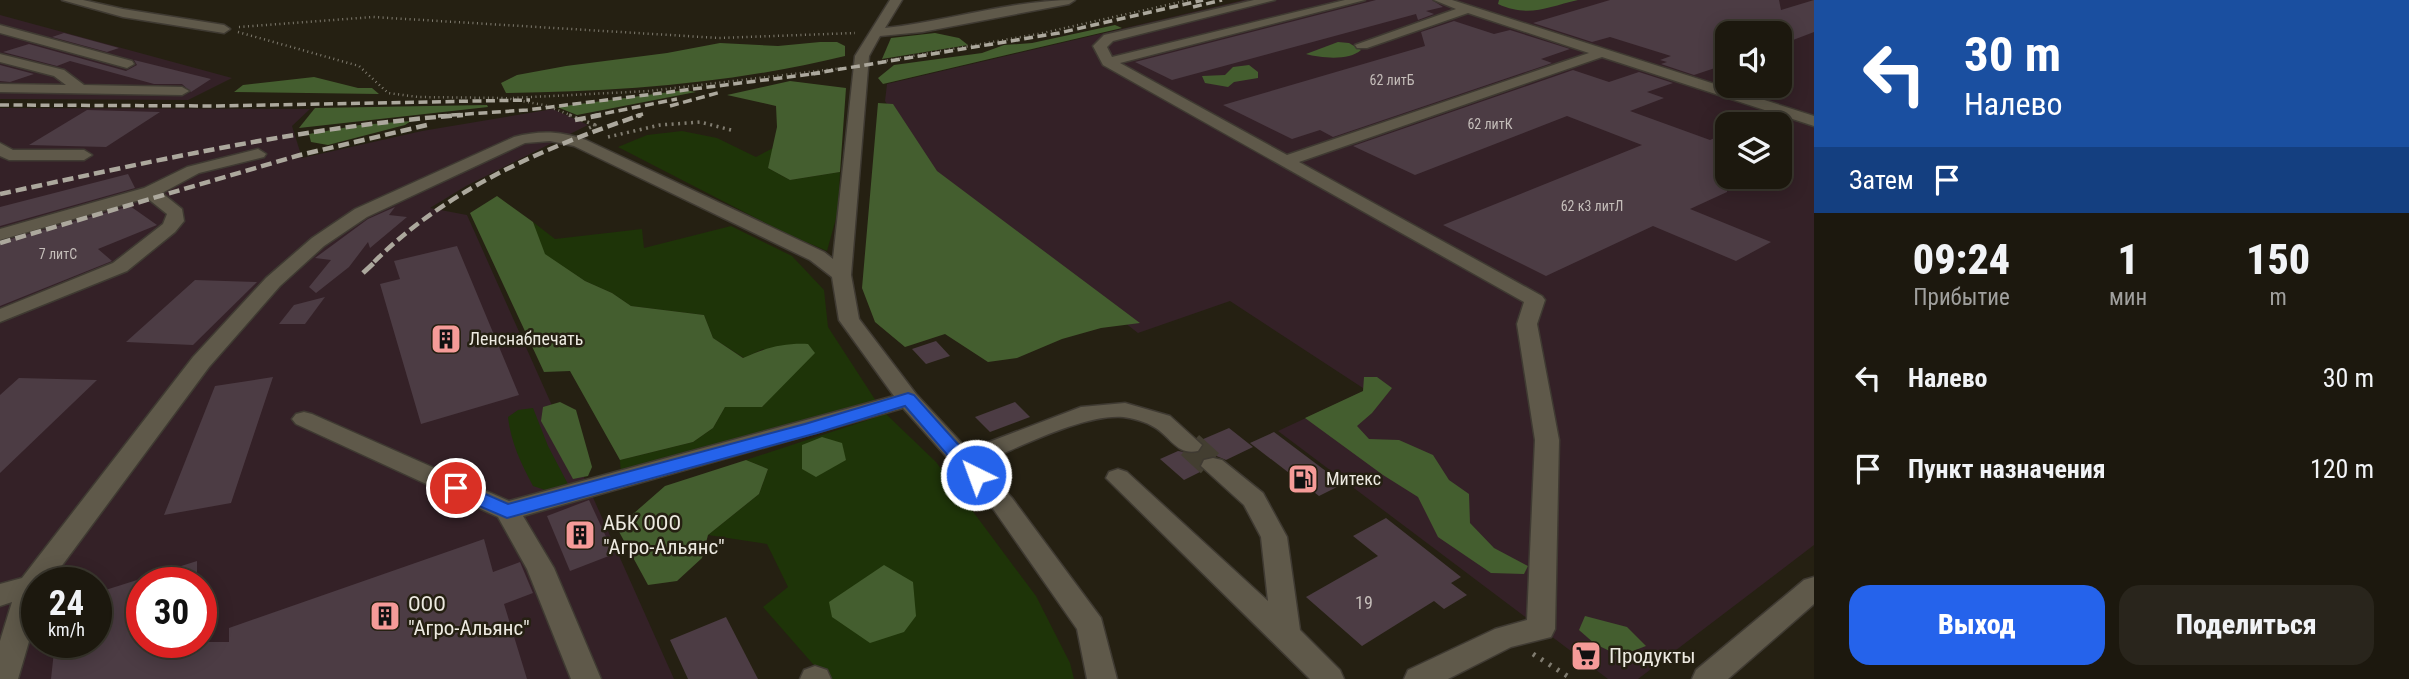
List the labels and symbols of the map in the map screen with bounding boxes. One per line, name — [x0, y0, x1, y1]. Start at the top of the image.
house number: 62 литБ — [1370, 72, 1415, 88]
house number: 62 литК — [1467, 116, 1513, 132]
house number: 62 к3 литЛ — [1561, 198, 1623, 214]
house number: 7 литС — [39, 246, 77, 262]
building icon: Ленснабпечать — [429, 322, 463, 356]
place label: Ленснабпечать — [469, 328, 583, 349]
position arrow — [939, 438, 1013, 512]
pin — [426, 458, 486, 518]
fuel station icon: Митекс — [1286, 462, 1320, 496]
place label: Митекс — [1326, 468, 1381, 489]
place label: АБК ООО "Агро-Альянс" — [603, 511, 725, 559]
building icon: АБК ООО "Агро-Альянс" — [563, 518, 597, 552]
speed limit sign: 30 — [126, 567, 217, 658]
place label: ООО "Агро-Альянс" — [408, 592, 530, 640]
house number: 19 — [1355, 592, 1373, 613]
building icon: ООО "Агро-Альянс" — [368, 599, 402, 633]
supermarket icon: Продукты — [1569, 639, 1603, 673]
place label: Продукты — [1609, 644, 1696, 668]

